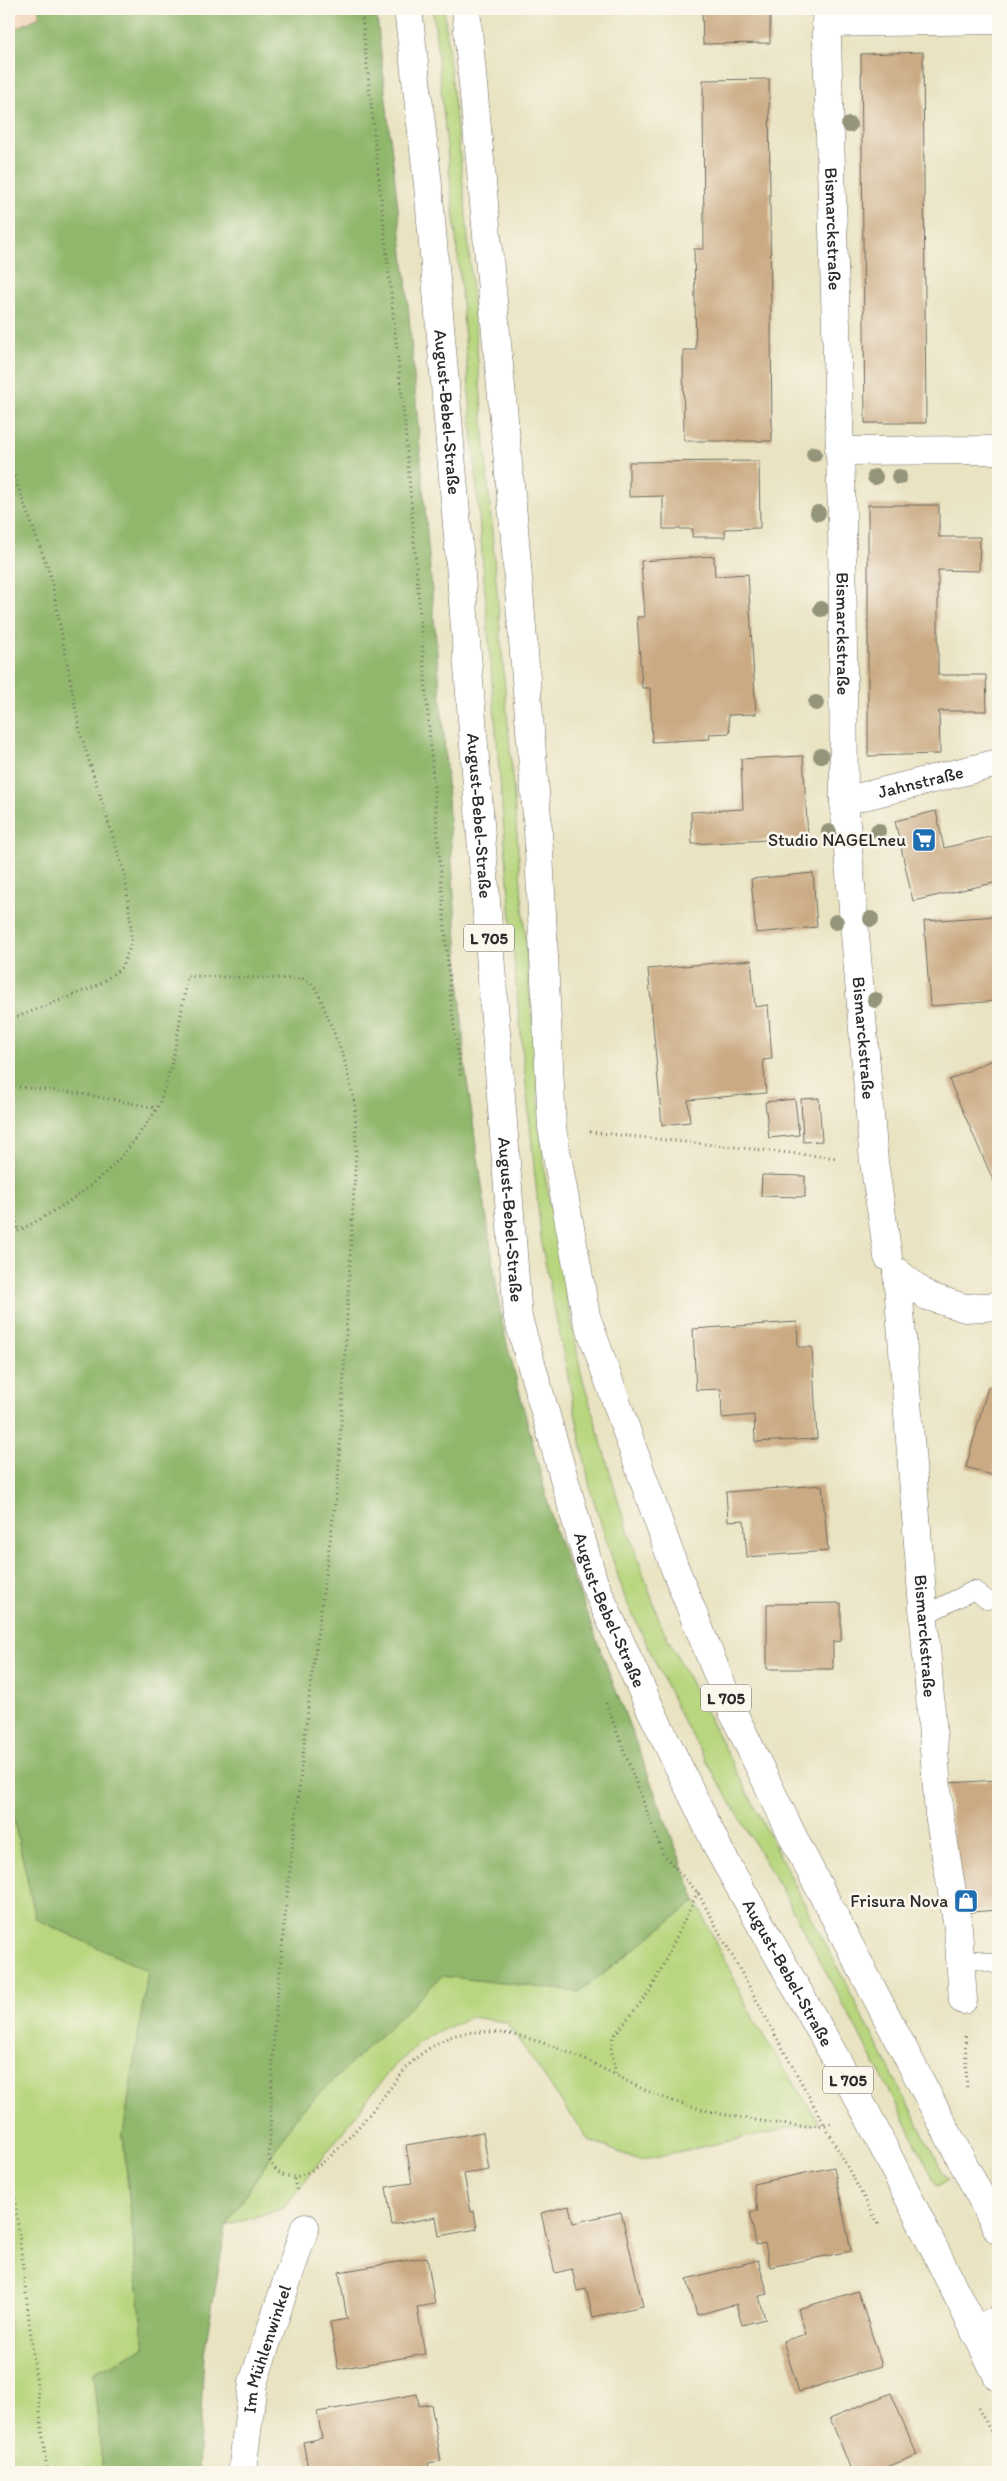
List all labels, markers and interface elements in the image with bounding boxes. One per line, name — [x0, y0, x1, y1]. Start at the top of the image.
street label: Bismarckstraße — [820, 167, 846, 291]
street label: August-Bebel-Straße — [429, 329, 465, 496]
street label: Bismarckstraße — [831, 572, 854, 695]
street label: August-Bebel-Straße — [462, 732, 497, 899]
street label: Jahnstraße — [876, 761, 966, 803]
supermarket icon: Studio NAGELneu — [911, 827, 937, 853]
place label: Studio NAGELneu — [768, 829, 906, 851]
road number: L 705 — [464, 924, 514, 951]
street label: Bismarckstraße — [848, 976, 880, 1100]
street label: August-Bebel-Straße — [493, 1136, 528, 1303]
street label: August-Bebel-Straße — [569, 1530, 650, 1691]
street label: Bismarckstraße — [909, 1574, 941, 1698]
road number: L 705 — [701, 1685, 751, 1712]
shop icon: Frisura Nova — [953, 1888, 979, 1914]
place label: Frisura Nova — [850, 1890, 948, 1912]
street label: August-Bebel-Straße — [738, 1895, 838, 2050]
road number: L 705 — [823, 2066, 873, 2094]
street label: Im Mühlenwinkel — [238, 2282, 296, 2414]

